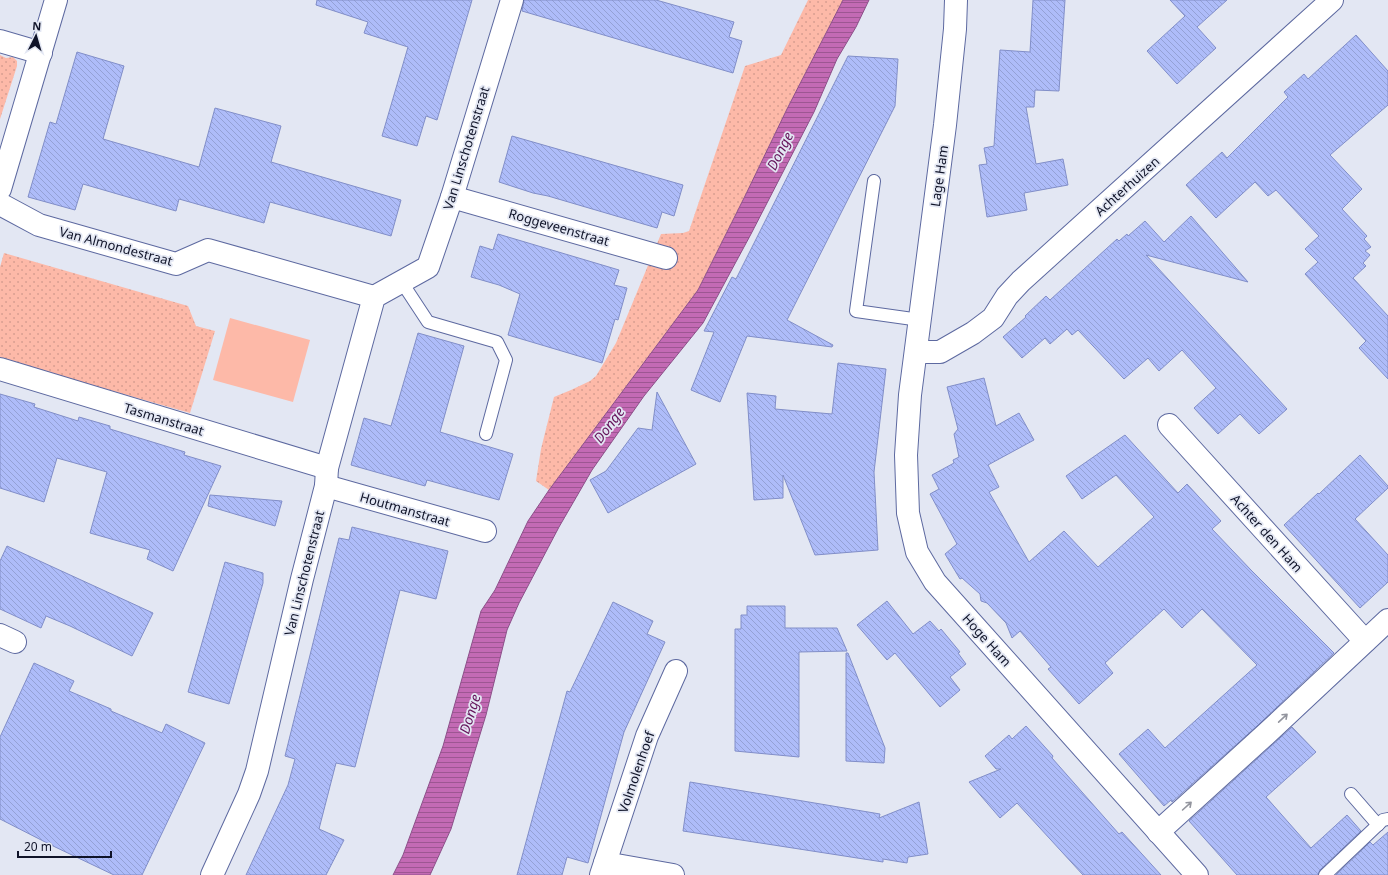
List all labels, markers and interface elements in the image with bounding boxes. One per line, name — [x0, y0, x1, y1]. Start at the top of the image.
north arrow — [16, 16, 56, 56]
text: N — [32, 18, 42, 33]
street label: Van Linschotenstraat — [439, 84, 493, 212]
water label: Donge — [762, 128, 797, 173]
street label: Lage Ham — [926, 144, 952, 208]
street label: Achterhuizen — [1091, 152, 1163, 220]
street label: Roggeveenstraat — [507, 204, 612, 250]
street label: Van Almondestraat — [57, 222, 175, 270]
street label: Tasmanstraat — [122, 398, 206, 440]
water label: Donge — [589, 403, 628, 447]
street label: Houtmanstraat — [358, 488, 452, 531]
street label: Achter den Ham — [1227, 490, 1307, 576]
street label: Van Linschotenstraat — [280, 508, 328, 637]
street label: Hoge Ham — [958, 610, 1016, 670]
water label: Donge — [455, 692, 485, 736]
one-way arrow — [1278, 713, 1288, 723]
street label: Volmolenhoef — [614, 727, 659, 815]
one-way arrow — [1182, 801, 1192, 810]
scale bar — [18, 833, 111, 859]
text: 20 m — [24, 838, 52, 855]

